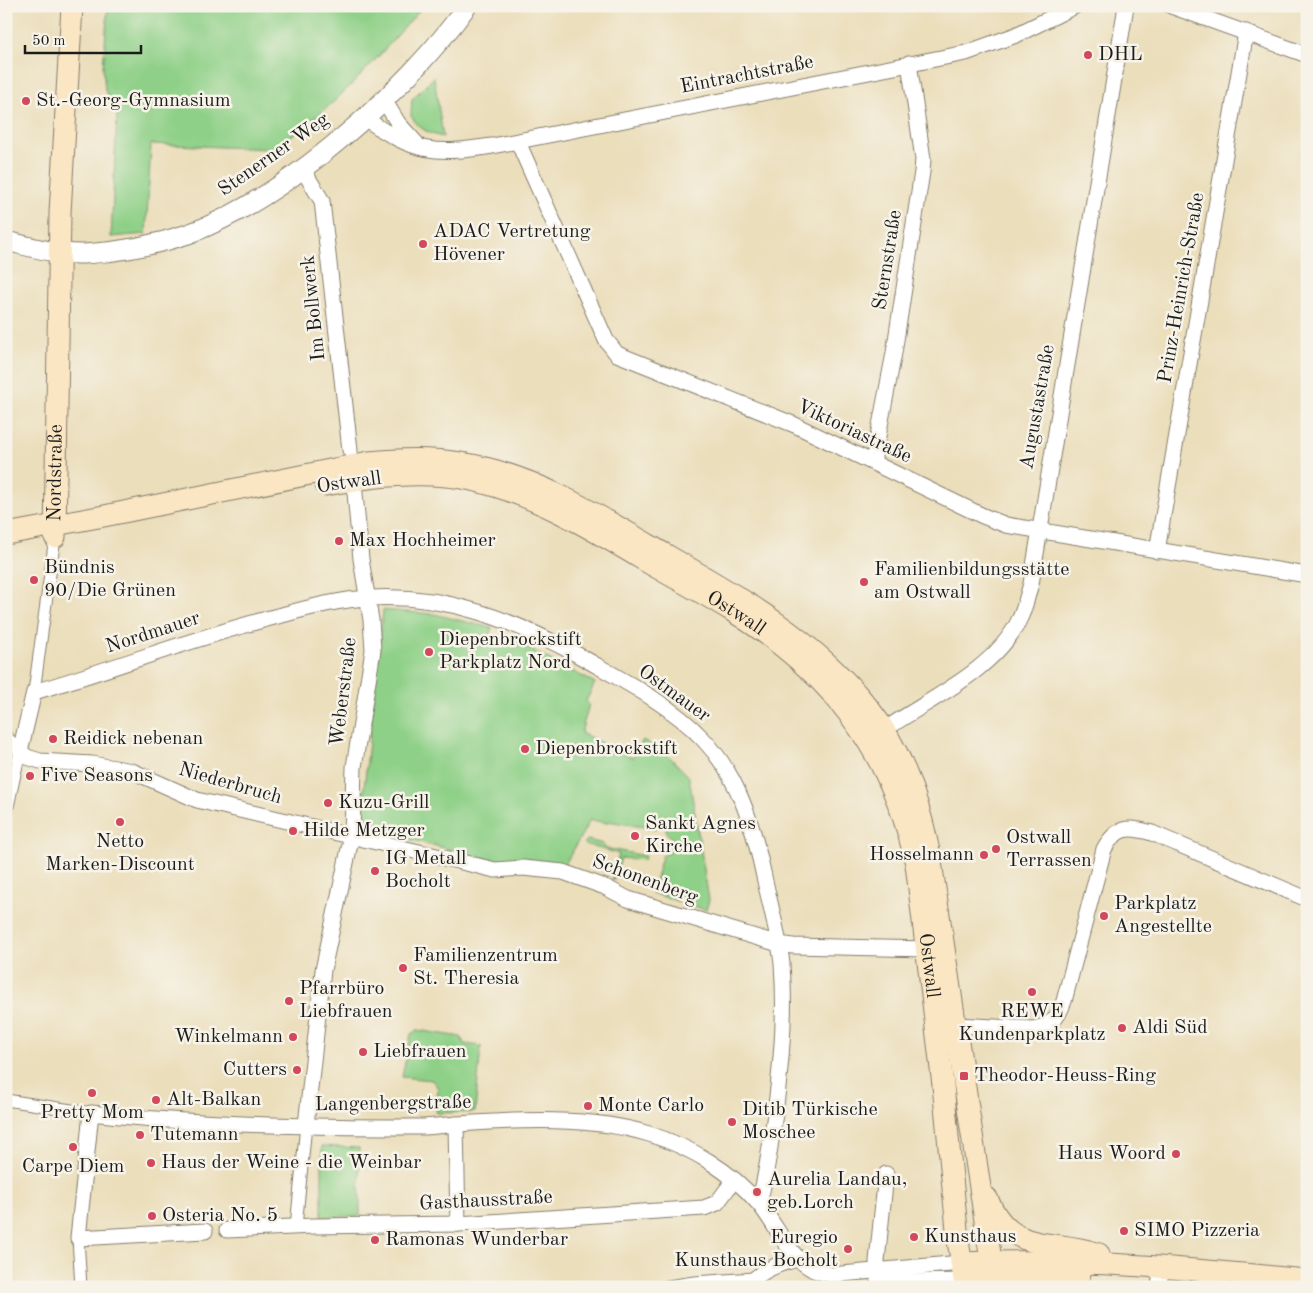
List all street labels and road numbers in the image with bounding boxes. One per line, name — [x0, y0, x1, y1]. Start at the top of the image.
street label: Eintrachtstraße — [679, 52, 815, 98]
street label: Stenerner Weg — [215, 109, 333, 200]
street label: Prinz-Heinrich-Straße — [1155, 191, 1209, 385]
street label: Sternstraße — [870, 209, 906, 311]
street label: Im Bollwerk — [299, 254, 329, 362]
street label: Augustastraße — [1017, 343, 1059, 471]
street label: Viktoriastraße — [793, 397, 915, 467]
street label: Nordstraße — [45, 424, 67, 522]
street label: Ostwall — [315, 469, 383, 497]
street label: Ostwall — [703, 588, 769, 640]
street label: Nordmauer — [103, 608, 203, 658]
street label: Weberstraße — [327, 636, 361, 748]
street label: Ostmauer — [634, 661, 714, 727]
street label: Niederbruch — [176, 760, 284, 808]
street label: Schonenberg — [589, 852, 701, 908]
street label: Ostwall — [915, 932, 942, 999]
street label: Langenbergstraße — [314, 1093, 472, 1115]
street label: Gasthausstraße — [419, 1188, 553, 1214]

